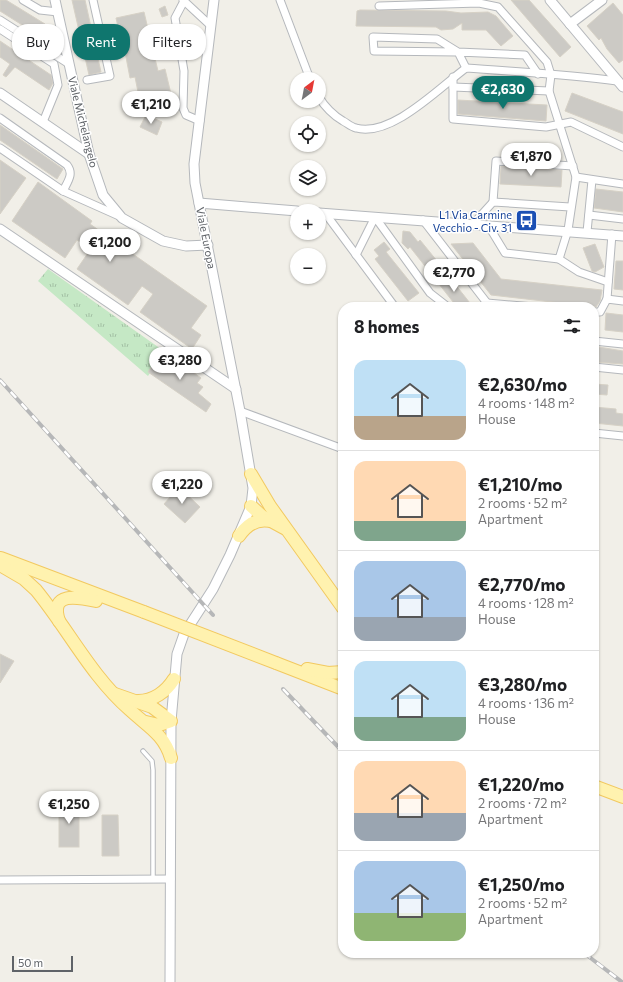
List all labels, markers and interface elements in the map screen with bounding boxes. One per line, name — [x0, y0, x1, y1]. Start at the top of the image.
chip: Buy — [12, 24, 64, 60]
chip: Rent — [72, 24, 130, 60]
chip: Filters — [138, 24, 206, 60]
north arrow — [290, 72, 326, 108]
map controls — [290, 72, 326, 284]
street label: Viale Michelangelo — [66, 75, 101, 169]
pin: €2,630 — [470, 76, 536, 110]
text: €2,630 — [481, 81, 525, 97]
pin: €1,210 — [118, 91, 184, 125]
text: €1,210 — [131, 96, 171, 112]
button: locate — [290, 116, 326, 152]
pin: €1,870 — [498, 143, 564, 177]
text: €1,870 — [510, 148, 552, 164]
button: layers — [290, 160, 326, 196]
button: + — [290, 204, 326, 240]
street label: Viale Europa — [194, 206, 219, 270]
place label: L1 Via Carmine Vecchio - Civ. 31 — [433, 208, 512, 234]
bus stop icon: L1 Via Carmine Vecchio - Civ. 31 — [514, 208, 540, 234]
pin: €1,200 — [77, 229, 143, 263]
text: €1,200 — [89, 234, 131, 250]
button: − — [290, 248, 326, 284]
pin: €2,770 — [421, 259, 487, 293]
text: €2,770 — [433, 264, 475, 280]
icon: filters — [561, 315, 583, 337]
text: 8 homes — [354, 316, 419, 337]
pin: €3,280 — [147, 347, 213, 381]
text: €3,280 — [158, 352, 202, 368]
text: €2,630/mo — [478, 374, 567, 395]
icon: home — [386, 376, 434, 424]
text: 4 rooms · 148 m² — [478, 395, 574, 411]
text: House — [478, 411, 516, 427]
pin: €1,220 — [149, 471, 215, 505]
text: €1,210/mo — [478, 474, 562, 495]
text: €1,220 — [161, 476, 203, 492]
icon: home — [386, 477, 434, 525]
text: 2 rooms · 52 m² — [478, 495, 567, 511]
text: Apartment — [478, 511, 543, 527]
text: €2,770/mo — [478, 574, 565, 595]
icon: home — [386, 577, 434, 625]
text: 4 rooms · 128 m² — [478, 595, 574, 611]
text: House — [478, 611, 516, 627]
text: €3,280/mo — [478, 674, 567, 695]
icon: home — [386, 677, 434, 725]
text: 4 rooms · 136 m² — [478, 695, 574, 711]
text: House — [478, 711, 516, 727]
text: €1,220/mo — [478, 774, 564, 795]
icon: home — [386, 777, 434, 825]
pin: €1,250 — [36, 791, 102, 825]
text: 2 rooms · 72 m² — [478, 795, 567, 811]
text: €1,250 — [48, 796, 90, 812]
text: Apartment — [478, 811, 543, 827]
text: €1,250/mo — [478, 874, 565, 895]
icon: home — [386, 877, 434, 925]
text: 2 rooms · 52 m² — [478, 895, 567, 911]
text: Apartment — [478, 911, 543, 927]
scale bar — [12, 954, 73, 973]
text: 50 m — [18, 956, 43, 969]

